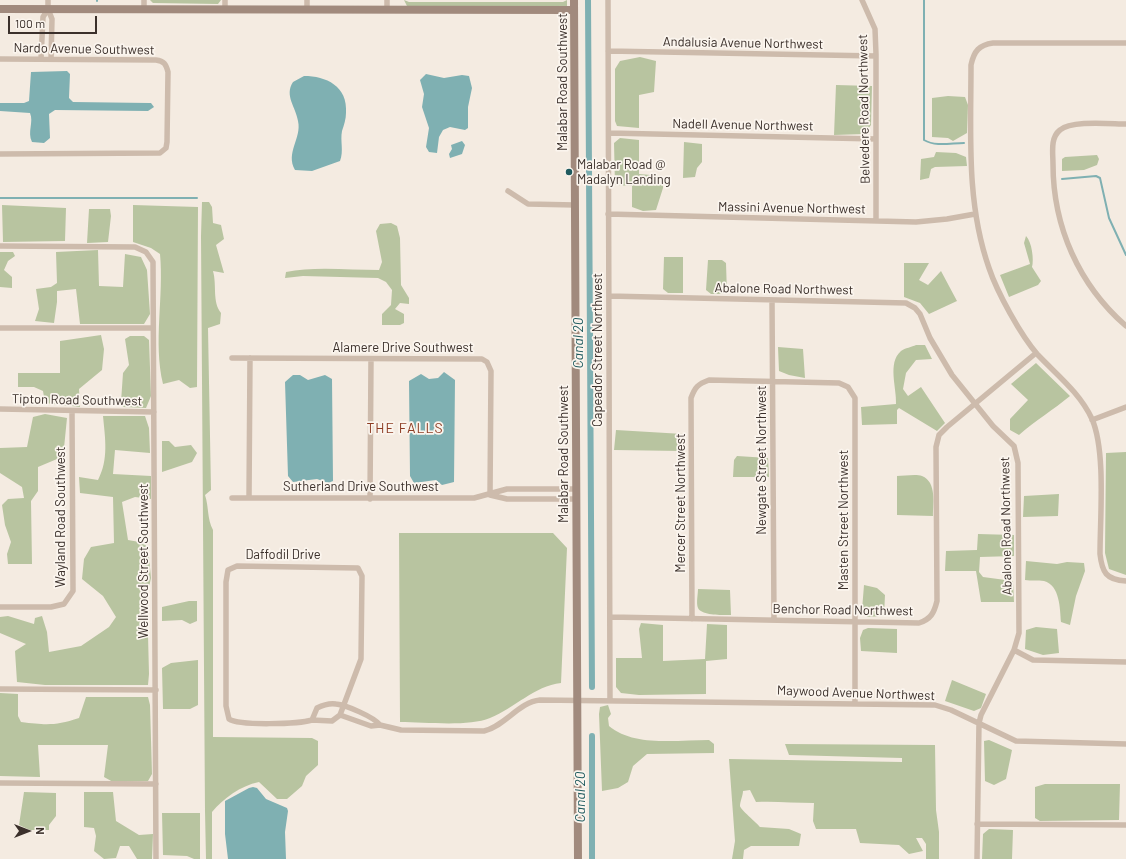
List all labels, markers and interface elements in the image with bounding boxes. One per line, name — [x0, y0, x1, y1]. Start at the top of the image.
scale bar — [10, 8, 99, 34]
street label: Malabar Road Southwest — [555, 13, 571, 151]
text: 100 m — [15, 16, 45, 30]
street label: Andalusia Avenue Northwest — [663, 34, 823, 52]
street label: Belvedere Road Northwest — [855, 34, 873, 184]
street label: Nardo Avenue Southwest — [13, 40, 155, 58]
street label: Nadell Avenue Northwest — [672, 116, 814, 134]
place label: Malabar Road @ Madalyn Landing — [577, 157, 671, 188]
marker: Malabar Road @ Madalyn Landing — [564, 167, 574, 177]
street label: Massini Avenue Northwest — [718, 199, 866, 217]
street label: Capeador Street Northwest — [590, 273, 606, 427]
street label: Abalone Road Northwest — [714, 280, 854, 298]
water label: Canal 20 — [570, 317, 586, 369]
street label: Alamere Drive Southwest — [332, 340, 474, 356]
street label: Malabar Road Southwest — [556, 385, 572, 523]
street label: Newgate Street Northwest — [754, 385, 770, 535]
street label: Tipton Road Southwest — [12, 391, 142, 409]
district label: THE FALLS — [366, 420, 444, 436]
street label: Mercer Street Northwest — [673, 433, 689, 573]
street label: Wayland Road Southwest — [53, 446, 69, 588]
street label: Masten Street Northwest — [836, 450, 852, 590]
street label: Abalone Road Northwest — [997, 456, 1015, 596]
street label: Sutherland Drive Southwest — [283, 479, 439, 495]
street label: Wellwood Street Southwest — [136, 484, 152, 638]
street label: Daffodil Drive — [245, 547, 321, 563]
street label: Benchor Road Northwest — [772, 601, 914, 619]
street label: Maywood Avenue Northwest — [777, 682, 935, 704]
water label: Canal 20 — [572, 771, 588, 823]
north arrow — [8, 811, 48, 851]
text: N — [34, 827, 47, 835]

